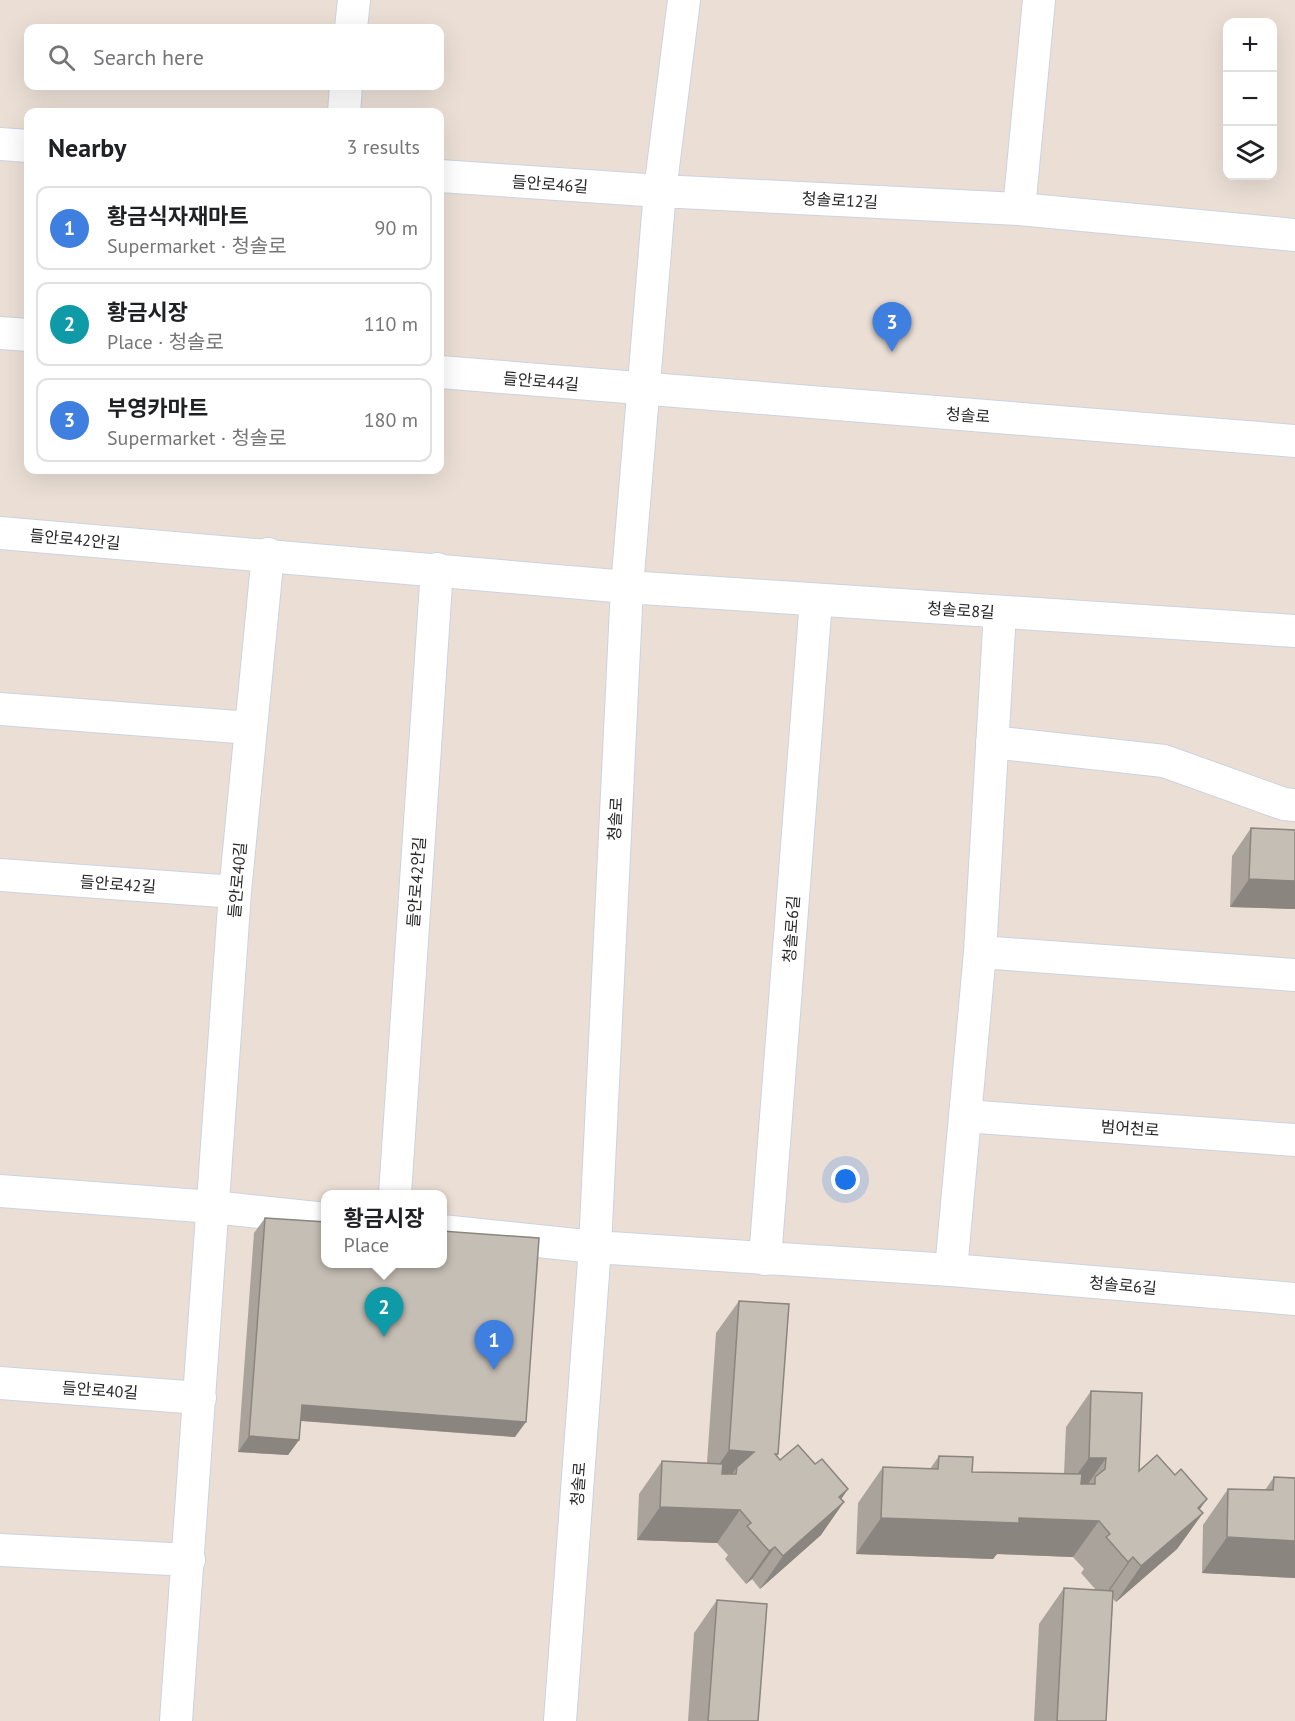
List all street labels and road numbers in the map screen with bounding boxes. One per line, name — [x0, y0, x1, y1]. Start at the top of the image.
street label: 들안로46길 — [511, 171, 589, 197]
street label: 청솔로12길 — [801, 188, 879, 212]
street label: 들안로44길 — [502, 368, 580, 394]
street label: 청솔로 — [945, 403, 991, 427]
street label: 들안로42안길 — [29, 525, 121, 553]
street label: 청솔로8길 — [927, 598, 995, 622]
street label: 청솔로 — [604, 796, 626, 842]
street label: 들안로42안길 — [403, 836, 429, 928]
street label: 들안로40길 — [224, 841, 250, 919]
street label: 들안로42길 — [79, 871, 157, 897]
street label: 청솔로6길 — [779, 895, 803, 963]
street label: 범어천로 — [1100, 1116, 1160, 1140]
street label: 청솔로6길 — [1088, 1272, 1158, 1298]
street label: 들안로40길 — [61, 1377, 139, 1403]
street label: 청솔로 — [566, 1461, 590, 1507]

